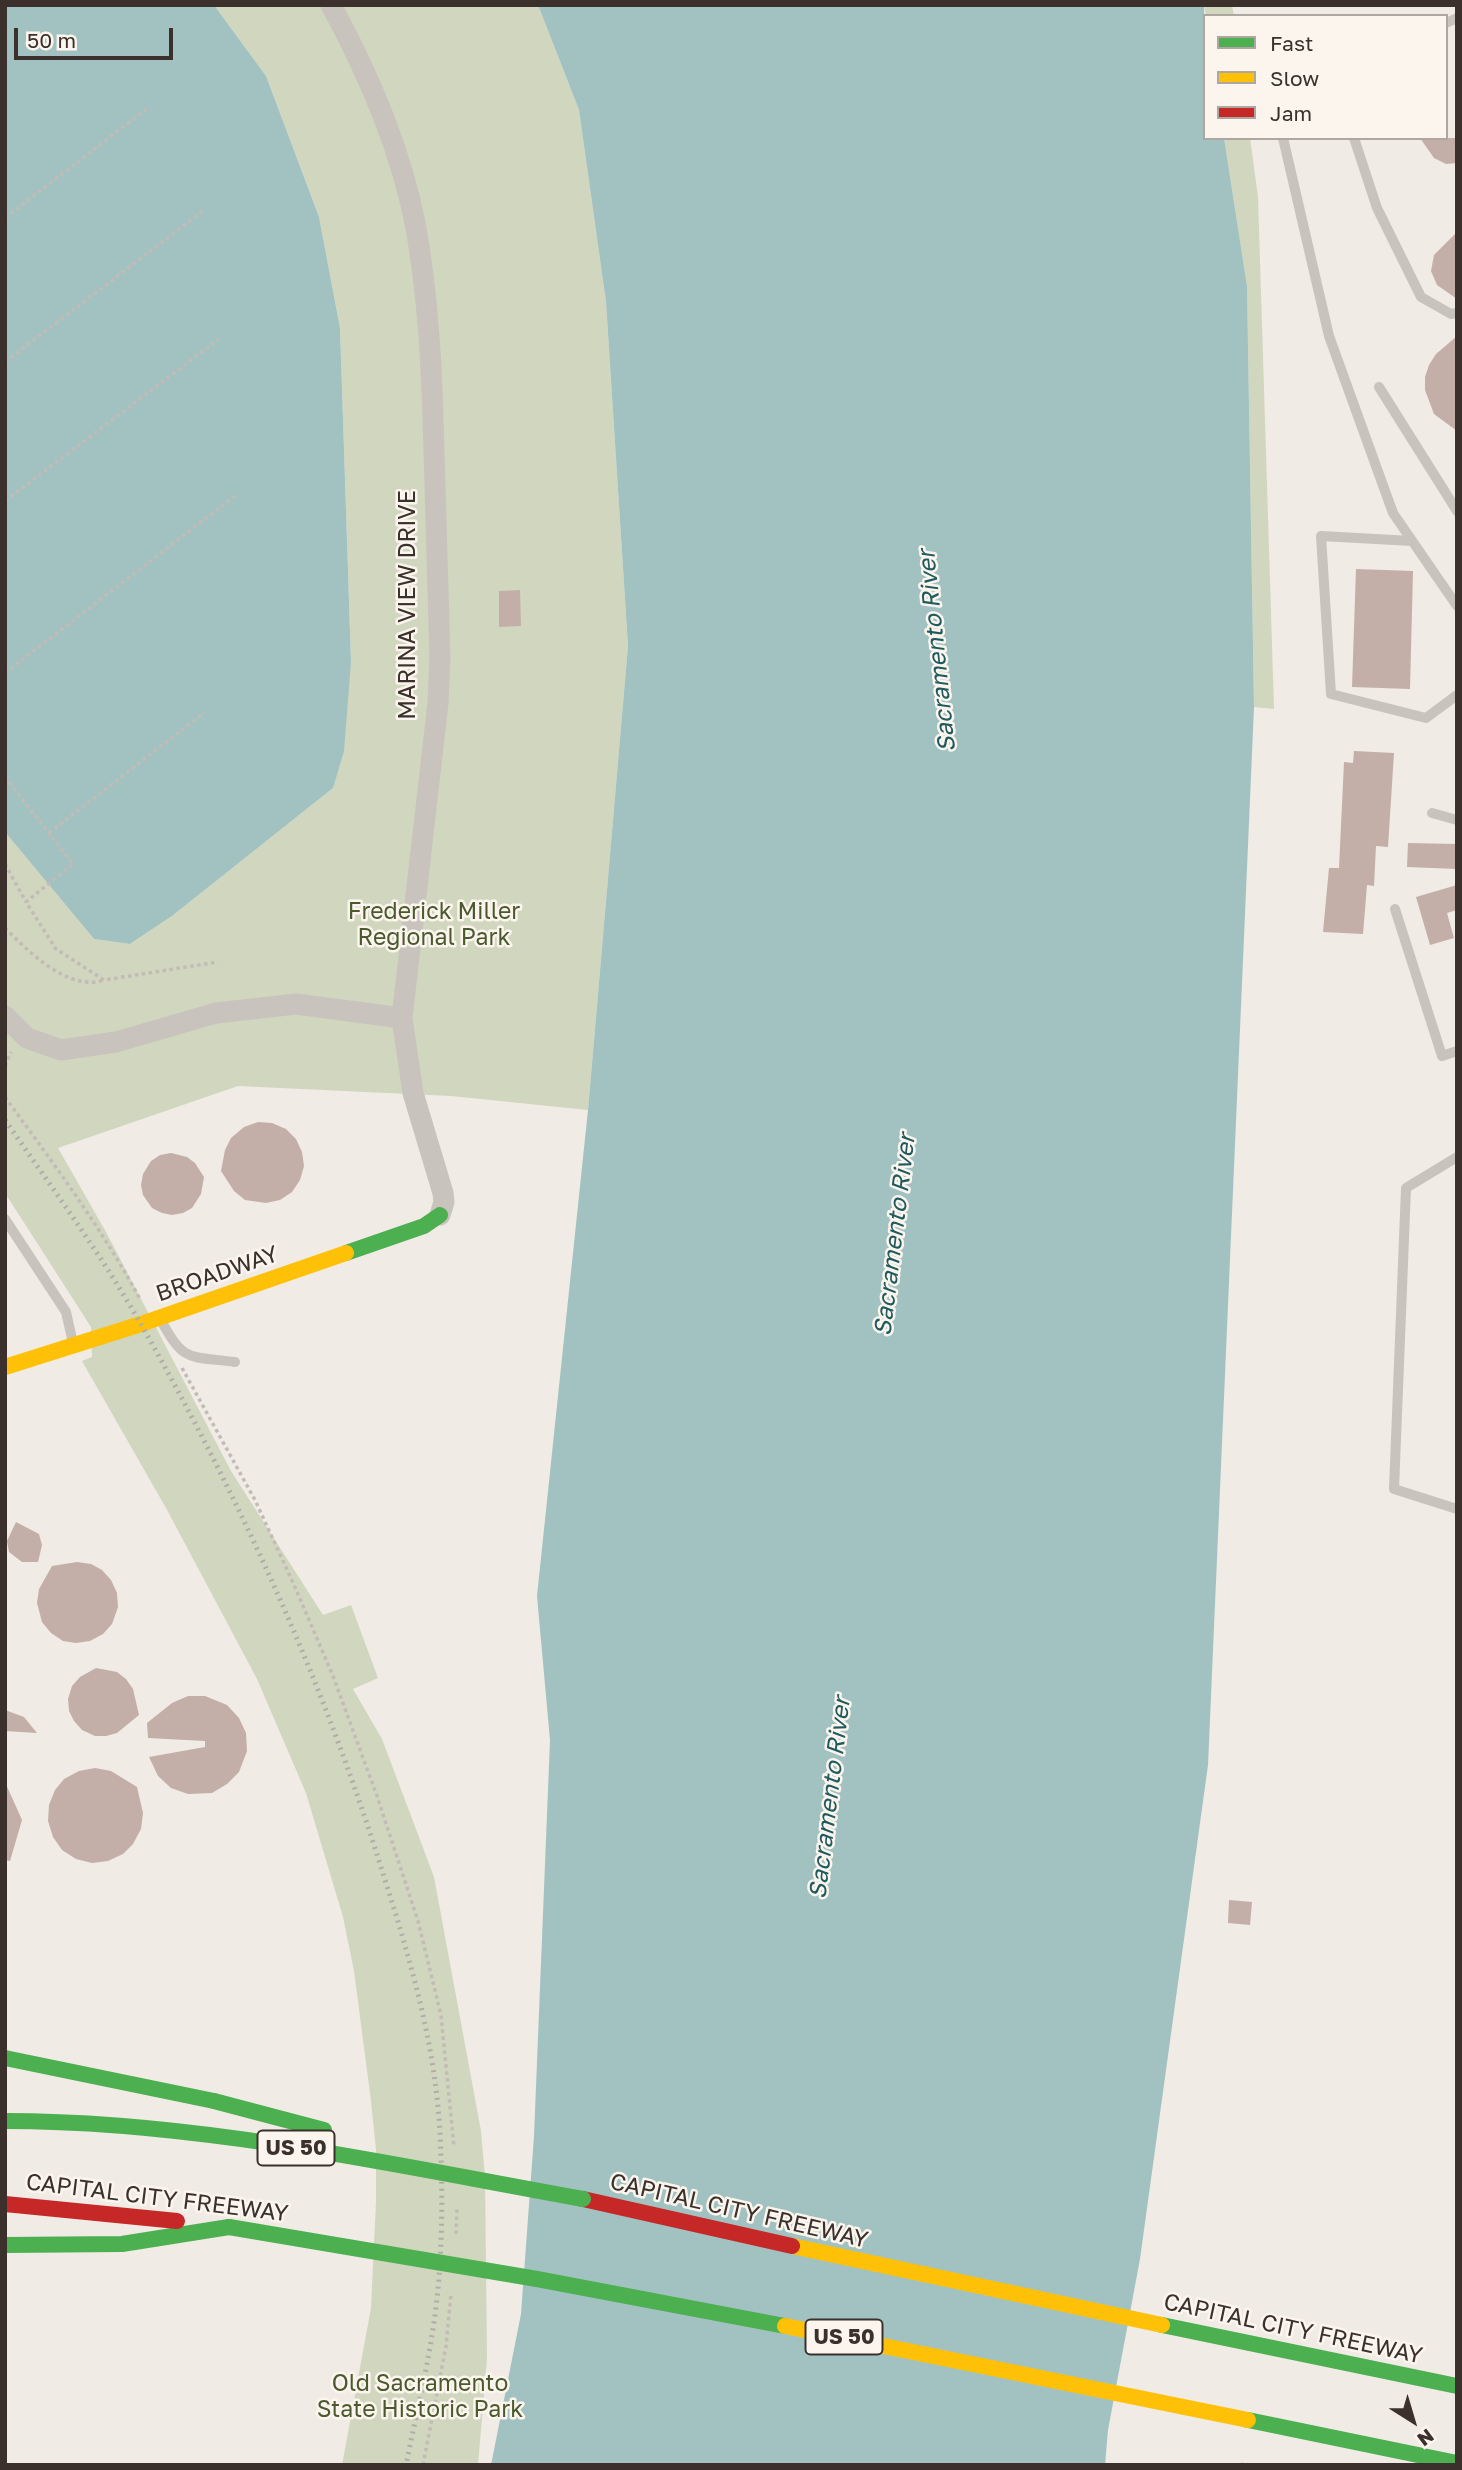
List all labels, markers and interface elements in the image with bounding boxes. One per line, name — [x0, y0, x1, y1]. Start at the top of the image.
scale bar — [18, 14, 177, 58]
legend — [1203, 14, 1448, 140]
text: 50 m — [27, 27, 76, 53]
text: Fast — [1270, 30, 1313, 56]
text: Slow — [1270, 65, 1319, 91]
text: Jam — [1270, 100, 1312, 126]
street label: MARINA VIEW DRIVE — [394, 490, 422, 720]
water label: Sacramento River — [912, 548, 962, 754]
park label: Frederick Miller Regional Park — [348, 898, 520, 952]
water label: Sacramento River — [868, 1132, 922, 1338]
street label: BROADWAY — [152, 1240, 282, 1308]
water label: Sacramento River — [803, 1695, 857, 1901]
road number: US 50 — [258, 2130, 334, 2166]
street label: CAPITAL CITY FREEWAY — [24, 2168, 290, 2228]
street label: CAPITAL CITY FREEWAY — [607, 2168, 871, 2254]
street label: CAPITAL CITY FREEWAY — [1161, 2288, 1425, 2370]
road number: US 50 — [806, 2320, 882, 2354]
park label: Old Sacramento State Historic Park — [317, 2370, 523, 2424]
north arrow — [1378, 2386, 1448, 2456]
text: N — [1413, 2425, 1439, 2452]

